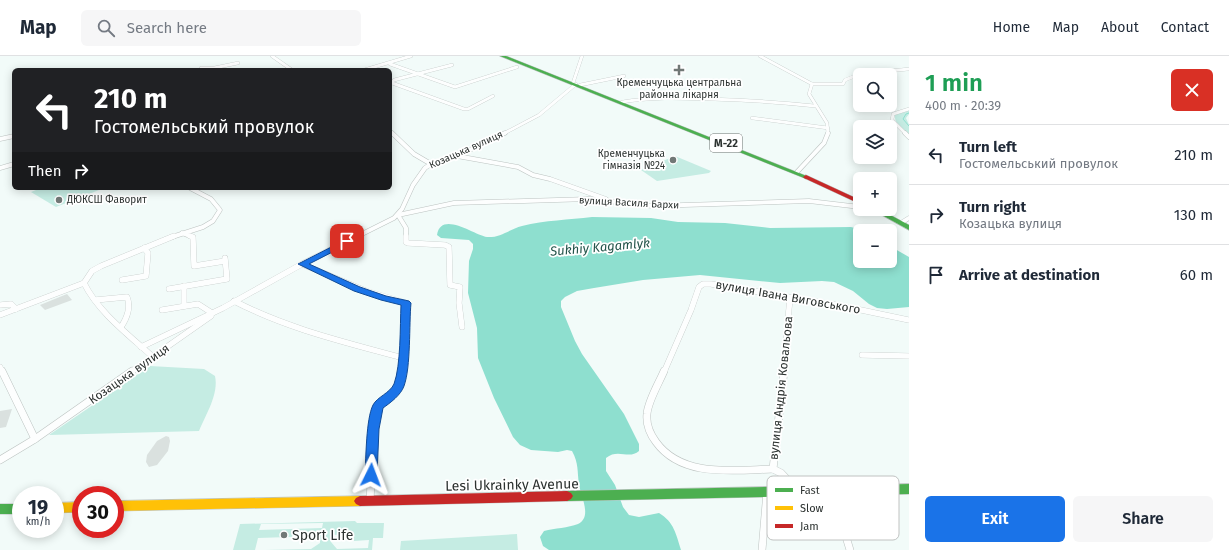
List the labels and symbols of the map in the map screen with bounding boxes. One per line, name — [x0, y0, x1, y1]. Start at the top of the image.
marker: Кременчуцька центральна районна лікарня — [673, 64, 685, 76]
place label: Кременчуцька центральна районна лікарня — [616, 77, 742, 101]
street label: Козацька вулиця — [427, 128, 505, 172]
road number: М-22 — [710, 134, 742, 152]
place label: Кременчуцька гімназія №24 — [598, 148, 666, 172]
marker: Кременчуцька гімназія №24 — [668, 155, 678, 165]
place label: ДЮКСШ Фаворит — [66, 194, 147, 206]
street label: вулиця Василя Бархи — [579, 194, 679, 212]
marker: ДЮКСШ Фаворит — [54, 195, 64, 205]
pin — [330, 224, 364, 258]
water label: Sukhiy Kagamlyk — [548, 235, 651, 259]
street label: вулиця Івана Виговського — [714, 277, 862, 317]
street label: вулиця Андрія Ковальова — [766, 315, 796, 461]
street label: Козацька вулиця — [86, 341, 172, 407]
position arrow — [350, 454, 392, 496]
street label: Lesi Ukrainky Avenue — [445, 475, 579, 495]
legend — [767, 476, 899, 540]
text: Fast — [800, 484, 820, 497]
speed limit sign: 30 — [72, 486, 124, 538]
text: Slow — [800, 502, 824, 515]
text: Jam — [800, 520, 819, 533]
place label: Sport Life — [292, 527, 353, 544]
marker: Sport Life — [279, 530, 289, 540]

